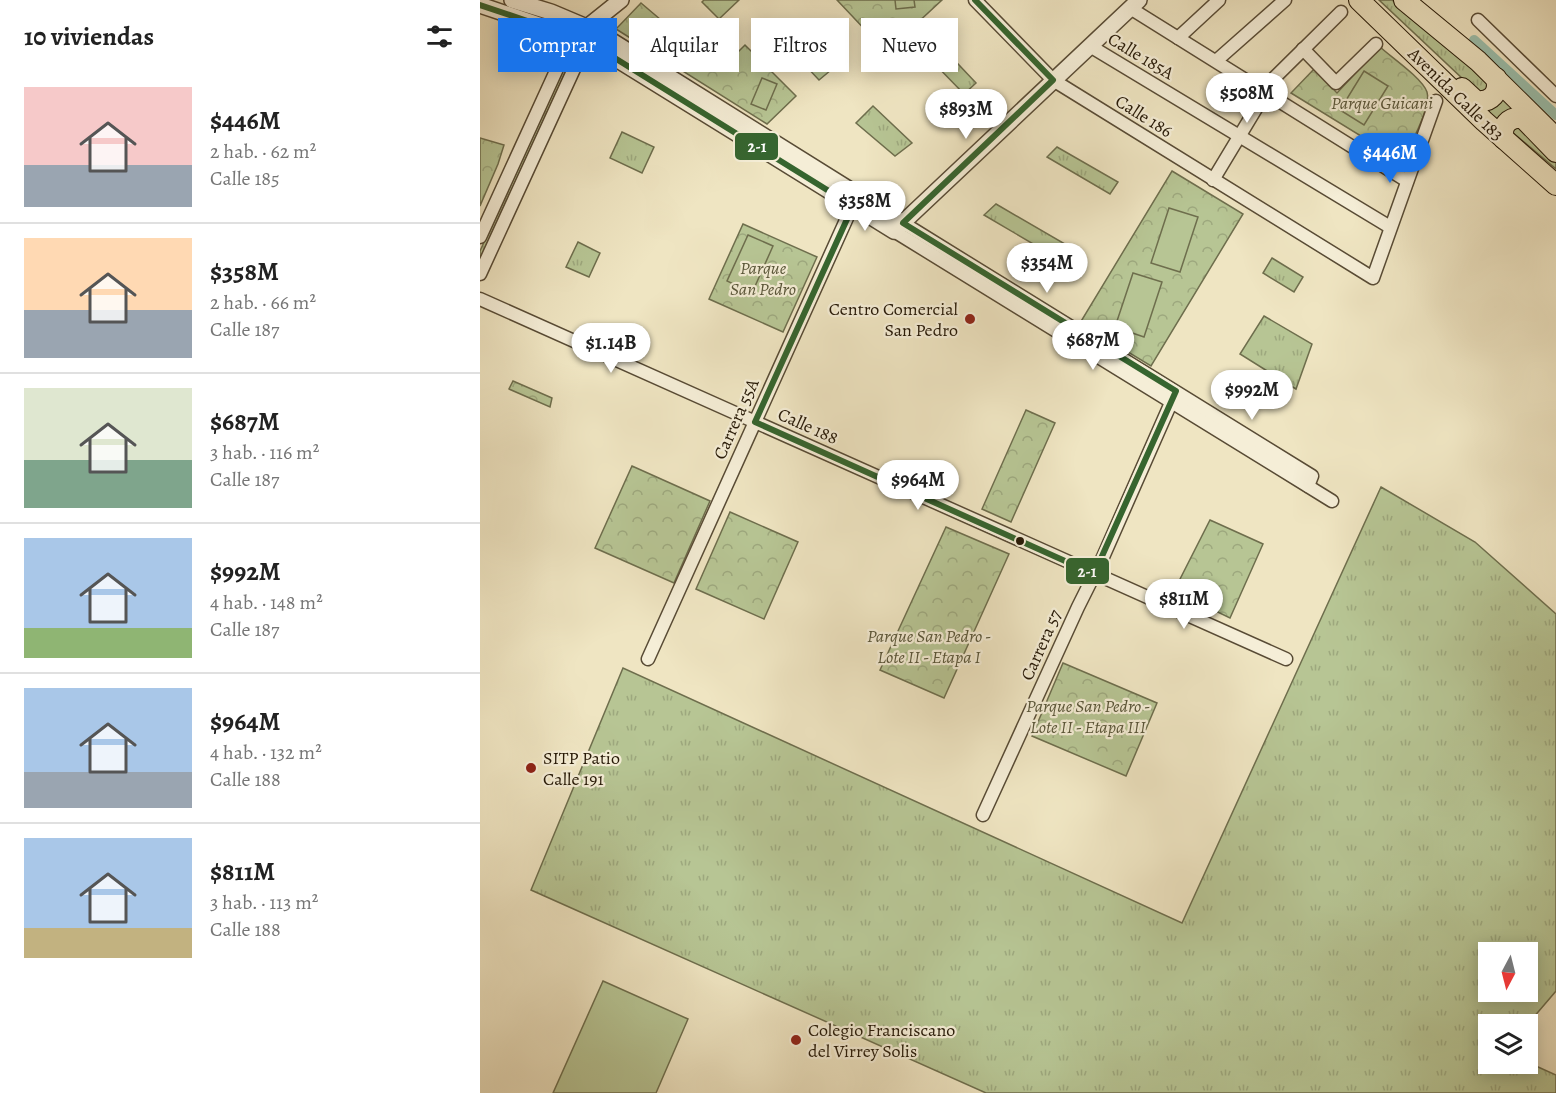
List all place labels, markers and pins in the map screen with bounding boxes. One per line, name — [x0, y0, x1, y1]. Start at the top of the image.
pin: $508M — [1205, 73, 1289, 124]
pin: $893M — [924, 89, 1008, 140]
pin: $446M — [1348, 133, 1432, 184]
pin: $358M — [823, 181, 907, 232]
pin: $354M — [1005, 243, 1089, 294]
place label: Centro Comercial San Pedro — [829, 297, 959, 342]
marker: Centro Comercial San Pedro — [963, 312, 977, 326]
pin: $687M — [1051, 320, 1135, 371]
pin: $1.14B — [562, 323, 660, 374]
pin: $992M — [1210, 370, 1294, 421]
pin: $964M — [876, 460, 960, 511]
unlabelled marker — [1014, 535, 1026, 547]
pin: $811M — [1142, 579, 1226, 630]
place label: SITP Patio Calle 191 — [543, 746, 620, 791]
marker: SITP Patio Calle 191 — [524, 761, 538, 775]
place label: Colegio Franciscano del Virrey Solis — [808, 1018, 955, 1063]
marker: Colegio Franciscano del Virrey Solis — [789, 1033, 803, 1047]

